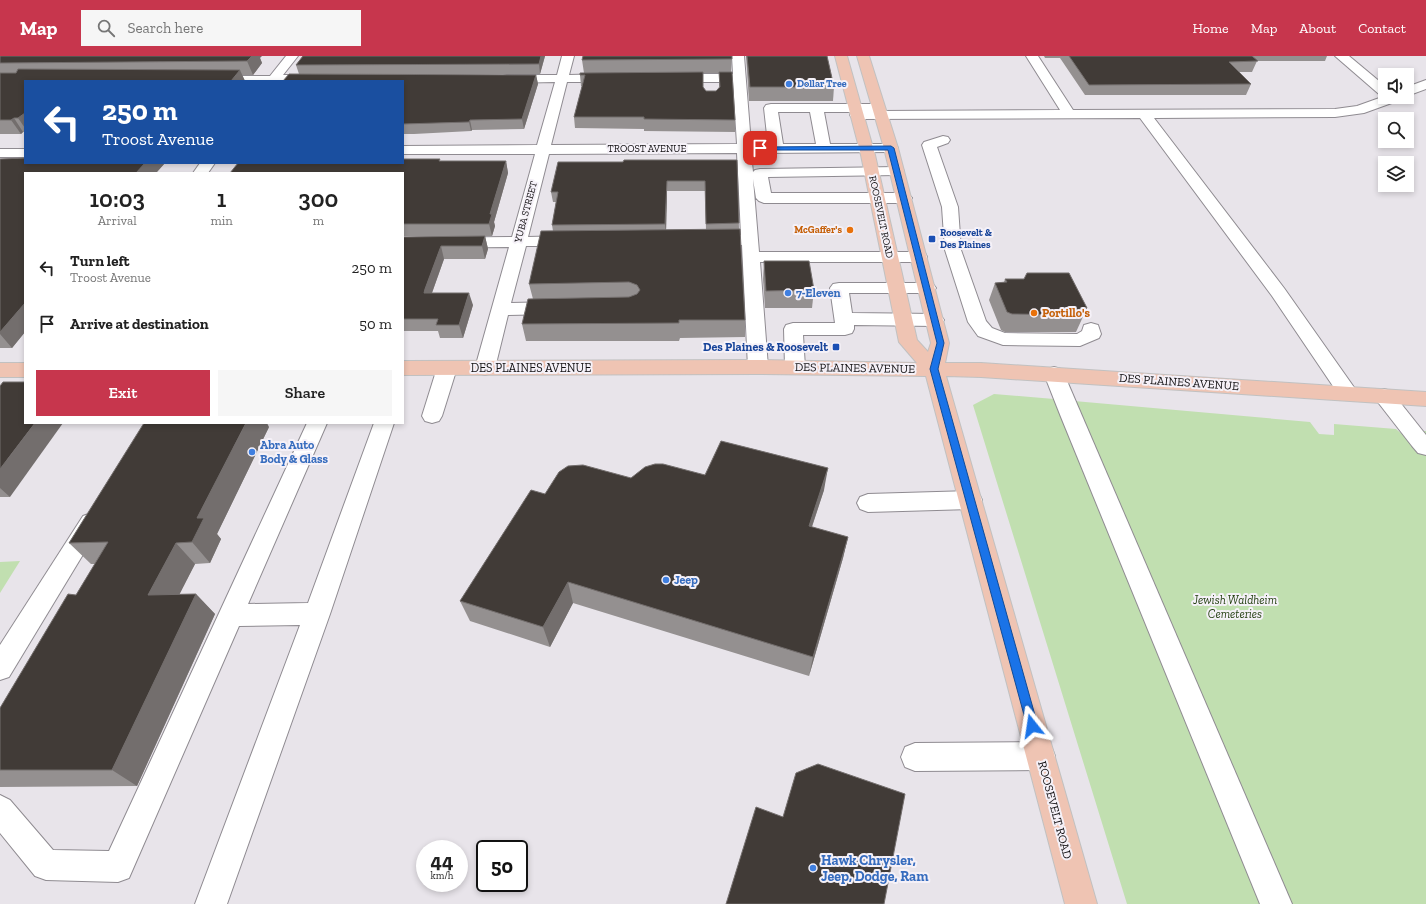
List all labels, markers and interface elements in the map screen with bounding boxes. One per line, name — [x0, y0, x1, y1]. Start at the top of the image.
search box — [81, 10, 361, 46]
text: Map — [20, 17, 57, 40]
icon: search — [95, 17, 117, 39]
text: Search here — [127, 19, 203, 37]
text: Home — [1193, 20, 1229, 37]
text: Map — [1251, 20, 1277, 37]
text: About — [1299, 20, 1336, 37]
text: Contact — [1358, 20, 1406, 37]
map controls — [1378, 68, 1414, 192]
button: sound — [1378, 68, 1414, 104]
place label: Dollar Tree — [797, 78, 847, 90]
marker: Dollar Tree — [784, 79, 794, 89]
text: 250 m — [102, 94, 178, 127]
icon: left — [36, 96, 88, 148]
button: search — [1378, 112, 1414, 148]
text: Troost Avenue — [102, 128, 214, 150]
pin — [743, 131, 777, 165]
icon: arrive — [749, 137, 771, 159]
street label: TROOST AVENUE — [608, 143, 687, 155]
button: layers — [1378, 156, 1414, 192]
street label: ROOSEVELT ROAD — [866, 175, 896, 259]
street label: YUBA STREET — [512, 180, 540, 245]
text: 10:03 — [90, 184, 145, 213]
text: 1 — [217, 184, 226, 213]
text: 300 — [298, 184, 338, 213]
text: Arrival — [98, 213, 137, 228]
text: min — [210, 213, 233, 228]
text: m — [313, 213, 324, 228]
place label: McGaffer's — [794, 224, 842, 236]
marker: McGaffer's — [845, 225, 855, 235]
place label: Roosevelt & Des Plaines — [940, 227, 992, 251]
marker: Roosevelt & Des Plaines — [927, 234, 937, 244]
text: Turn left — [70, 252, 130, 270]
icon: left — [36, 257, 58, 279]
text: 250 m — [352, 259, 392, 277]
text: Troost Avenue — [70, 270, 151, 285]
place label: 7-Eleven — [796, 286, 841, 300]
marker: 7-Eleven — [783, 288, 793, 298]
place label: Portillo's — [1042, 306, 1090, 320]
marker: Portillo's — [1029, 308, 1039, 318]
icon: arrive — [36, 313, 58, 335]
text: Arrive at destination — [70, 315, 209, 333]
text: 50 m — [359, 315, 392, 333]
place label: Des Plaines & Roosevelt — [703, 340, 828, 354]
marker: Des Plaines & Roosevelt — [831, 342, 841, 352]
street label: DES PLAINES AVENUE — [795, 360, 915, 376]
street label: DES PLAINES AVENUE — [471, 361, 591, 375]
button: Exit — [36, 370, 210, 416]
button: Share — [218, 370, 392, 416]
street label: DES PLAINES AVENUE — [1118, 371, 1240, 393]
place label: Abra Auto Body & Glass — [260, 438, 329, 466]
marker: Abra Auto Body & Glass — [247, 447, 257, 457]
place label: Jeep — [674, 573, 698, 587]
marker: Jeep — [661, 575, 671, 585]
park label: Jewish Waldheim Cemeteries — [1192, 593, 1278, 621]
position arrow — [1011, 705, 1053, 747]
street label: ROOSEVELT ROAD — [1035, 759, 1075, 861]
speed limit sign: 50 — [476, 840, 528, 892]
text: 44 — [431, 849, 453, 873]
place label: Hawk Chrysler, Jeep, Dodge, Ram — [821, 852, 929, 885]
marker: Hawk Chrysler, Jeep, Dodge, Ram — [808, 863, 818, 873]
text: km/h — [431, 870, 453, 882]

